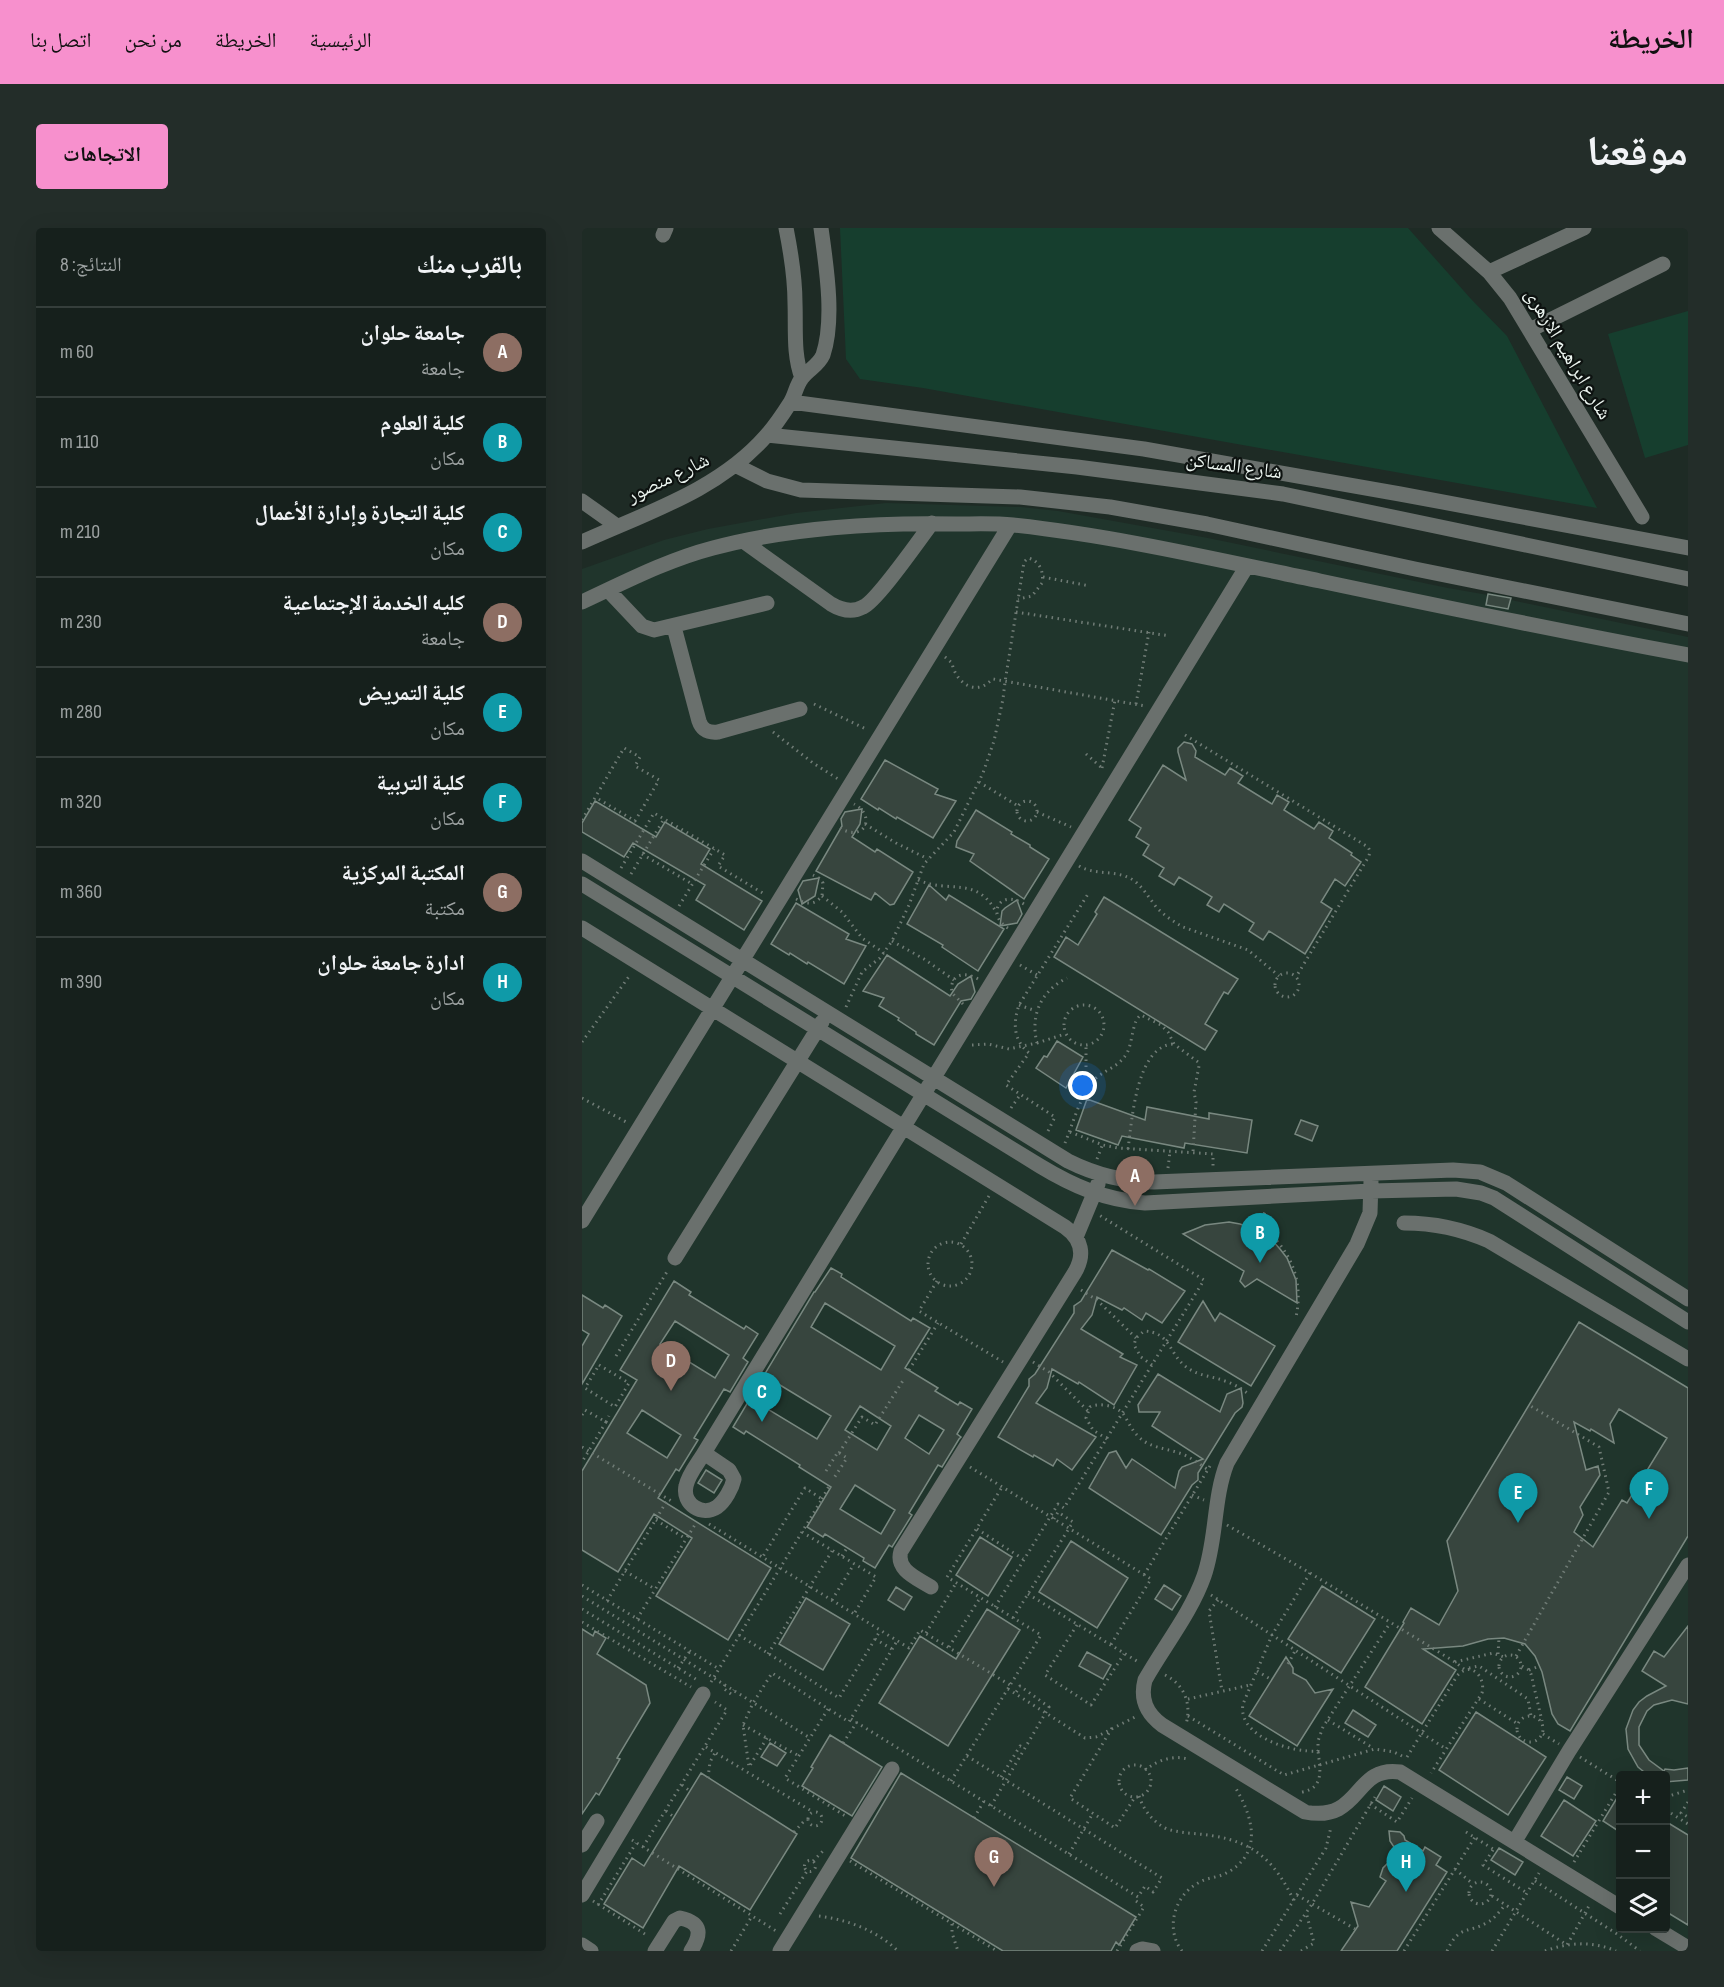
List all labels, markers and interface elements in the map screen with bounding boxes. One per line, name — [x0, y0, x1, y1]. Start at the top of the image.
text: الخريطة — [1608, 23, 1694, 56]
text: اتصل بنا — [30, 28, 92, 53]
text: من نحن — [125, 28, 182, 53]
text: الخريطة — [215, 28, 277, 53]
text: الرئيسية — [310, 28, 372, 53]
button: الاتجاهات — [36, 124, 168, 189]
text: موقعنا — [1587, 127, 1688, 178]
text: بالقرب منك — [416, 250, 522, 281]
text: النتائج: 8 — [60, 253, 122, 277]
street label: شارع ابراهيم الازهرى — [1519, 284, 1617, 424]
text: جامعة حلوان — [360, 320, 465, 347]
text: 60 m — [60, 340, 94, 364]
text: A — [498, 340, 507, 364]
text: جامعة — [421, 357, 465, 381]
text: كلية العلوم — [380, 410, 465, 437]
text: 110 m — [60, 430, 99, 454]
text: B — [498, 430, 507, 454]
text: مكان — [430, 447, 465, 471]
street label: شارع المساكن — [1184, 447, 1284, 485]
street label: شارع منصور — [622, 448, 713, 509]
text: كلية التجارة وإدارة الأعمال — [255, 500, 465, 527]
text: 210 m — [60, 520, 100, 544]
text: C — [497, 520, 508, 544]
text: مكان — [430, 537, 465, 561]
text: كليه الخدمة الإجتماعية — [283, 590, 465, 617]
text: 230 m — [60, 610, 102, 634]
text: D — [497, 610, 508, 634]
text: جامعة — [421, 627, 465, 651]
text: كلية التمريض — [358, 680, 465, 707]
text: 280 m — [60, 700, 102, 724]
text: E — [498, 700, 507, 724]
text: مكان — [430, 717, 465, 741]
text: كلية التربية — [376, 770, 465, 797]
text: 320 m — [60, 790, 102, 814]
text: F — [498, 790, 507, 814]
text: مكان — [430, 807, 465, 831]
text: المكتبة المركزية — [342, 860, 465, 887]
text: 360 m — [60, 880, 102, 904]
text: G — [497, 880, 508, 904]
text: مكتبة — [425, 897, 465, 921]
text: ادارة جامعة حلوان — [317, 950, 465, 977]
text: 390 m — [60, 970, 102, 994]
text: H — [497, 970, 508, 994]
text: مكان — [430, 987, 465, 1011]
your location — [1068, 1071, 1097, 1100]
pin: A — [1116, 1156, 1154, 1206]
pin: B — [1240, 1214, 1280, 1263]
pin: D — [652, 1342, 691, 1391]
pin: C — [742, 1372, 782, 1422]
pin: F — [1630, 1470, 1668, 1519]
pin: E — [1498, 1474, 1538, 1523]
map controls — [1616, 1771, 1670, 1933]
button: + — [1616, 1771, 1670, 1825]
button: − — [1616, 1825, 1670, 1879]
pin: G — [974, 1838, 1014, 1887]
pin: H — [1386, 1842, 1426, 1892]
button: layers — [1616, 1879, 1670, 1933]

